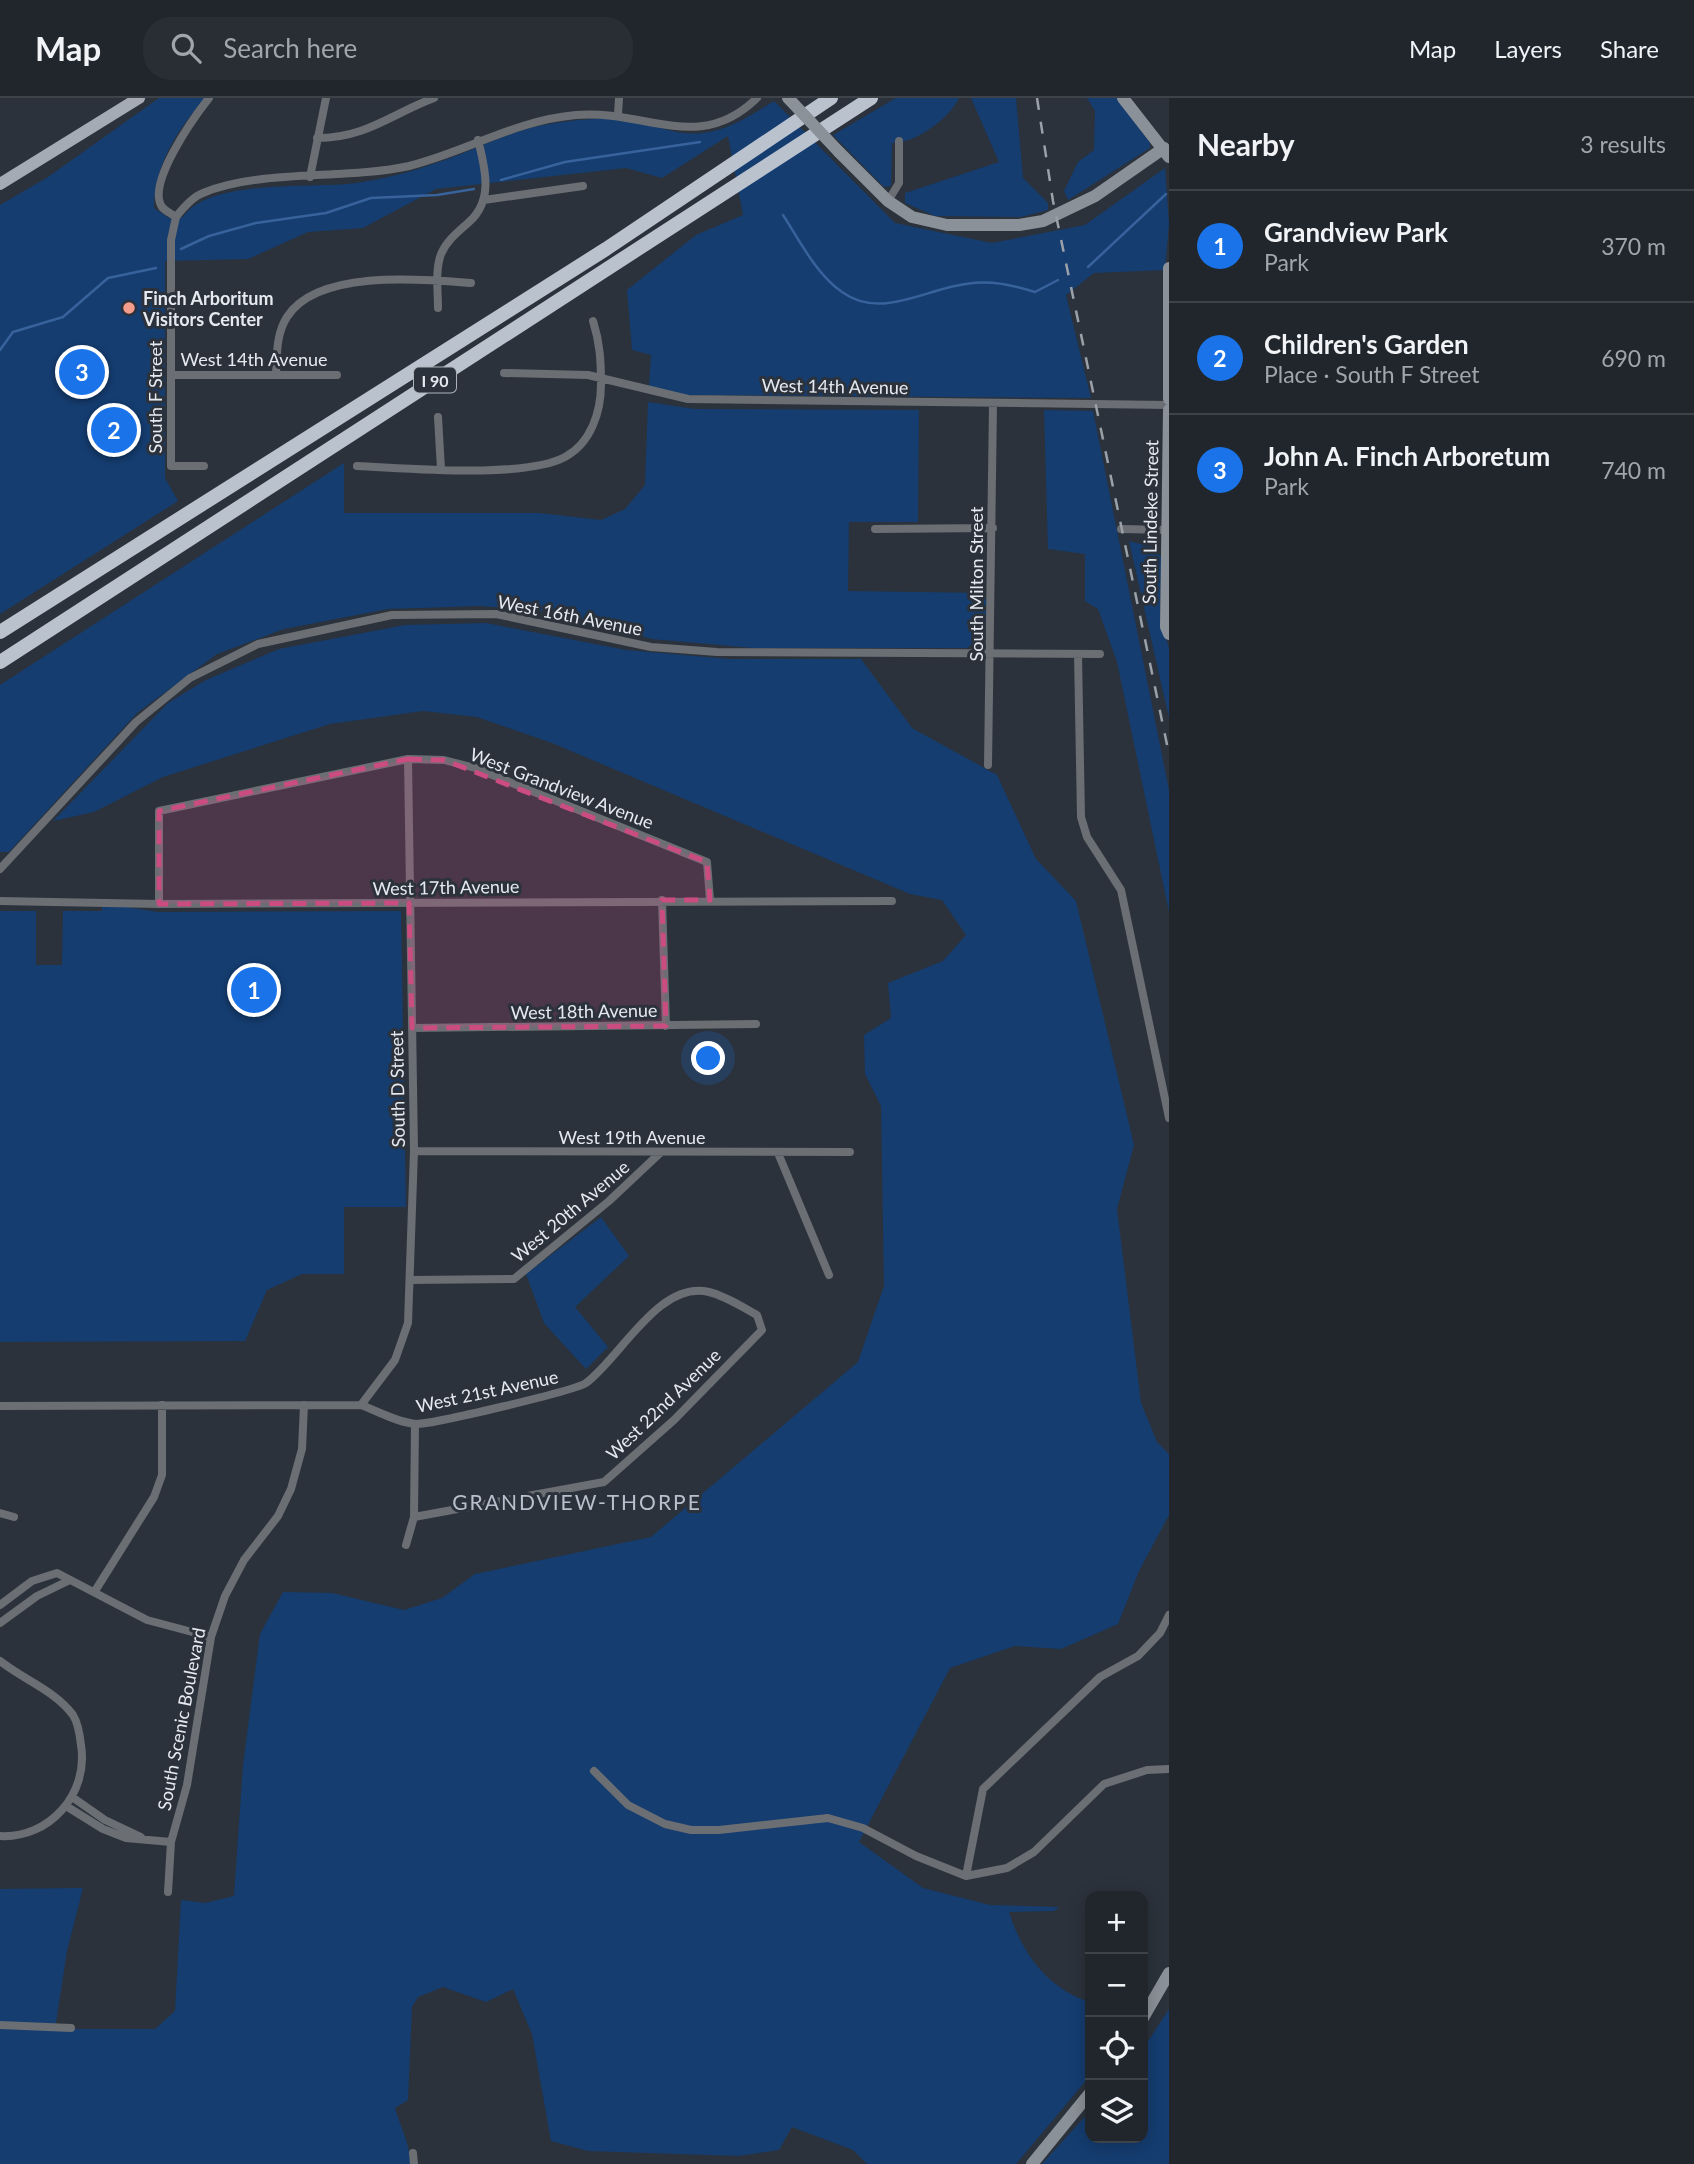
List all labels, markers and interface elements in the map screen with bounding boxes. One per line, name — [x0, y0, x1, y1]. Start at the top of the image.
search box — [143, 17, 633, 80]
text: Map — [35, 28, 101, 68]
icon: search — [167, 29, 205, 67]
text: Search here — [223, 32, 357, 64]
text: Map — [1409, 34, 1456, 63]
text: Layers — [1494, 34, 1562, 63]
text: Share — [1600, 34, 1659, 63]
text: Nearby — [1197, 126, 1295, 162]
text: 3 results — [1580, 130, 1666, 158]
text: Grandview Park — [1264, 216, 1448, 248]
text: 1 — [1213, 232, 1227, 260]
text: 370 m — [1601, 232, 1666, 260]
text: Park — [1264, 248, 1309, 276]
place label: Finch Arboritum Visitors Center — [142, 287, 273, 330]
marker: Finch Arboritum Visitors Center — [121, 300, 137, 316]
text: Children's Garden — [1264, 328, 1469, 360]
street label: South F Street — [144, 340, 166, 453]
text: 2 — [1213, 344, 1227, 372]
text: 690 m — [1601, 344, 1666, 372]
pin: 3 — [59, 346, 105, 398]
street label: West 14th Avenue — [181, 348, 327, 370]
text: Place · South F Street — [1264, 360, 1479, 388]
road number: I 90 — [414, 368, 456, 392]
street label: West 14th Avenue — [761, 374, 909, 398]
pin: 2 — [91, 404, 137, 456]
street label: South Lindeke Street — [1138, 439, 1162, 604]
text: John A. Finch Arboretum — [1264, 440, 1550, 472]
text: 3 — [1213, 456, 1227, 484]
text: 740 m — [1601, 456, 1666, 484]
text: Park — [1264, 472, 1309, 500]
street label: South Milton Street — [965, 506, 987, 661]
street label: West 16th Avenue — [496, 590, 644, 640]
street label: West Grandview Avenue — [467, 743, 657, 833]
street label: West 17th Avenue — [372, 875, 520, 899]
pin: 1 — [231, 964, 277, 1016]
street label: West 18th Avenue — [510, 999, 658, 1023]
street label: South D Street — [385, 1030, 409, 1148]
your location — [691, 1041, 725, 1075]
street label: West 19th Avenue — [559, 1126, 705, 1148]
street label: West 20th Avenue — [507, 1155, 633, 1267]
street label: West 22nd Avenue — [601, 1344, 725, 1464]
street label: West 21st Avenue — [414, 1365, 560, 1417]
district label: GRANDVIEW-THORPE — [452, 1489, 702, 1514]
street label: South Scenic Boulevard — [152, 1626, 210, 1812]
map controls — [1085, 1891, 1148, 2143]
button: + — [1085, 1891, 1148, 1954]
button: − — [1085, 1954, 1148, 2017]
button: locate — [1085, 2017, 1148, 2080]
button: layers — [1085, 2080, 1148, 2143]

